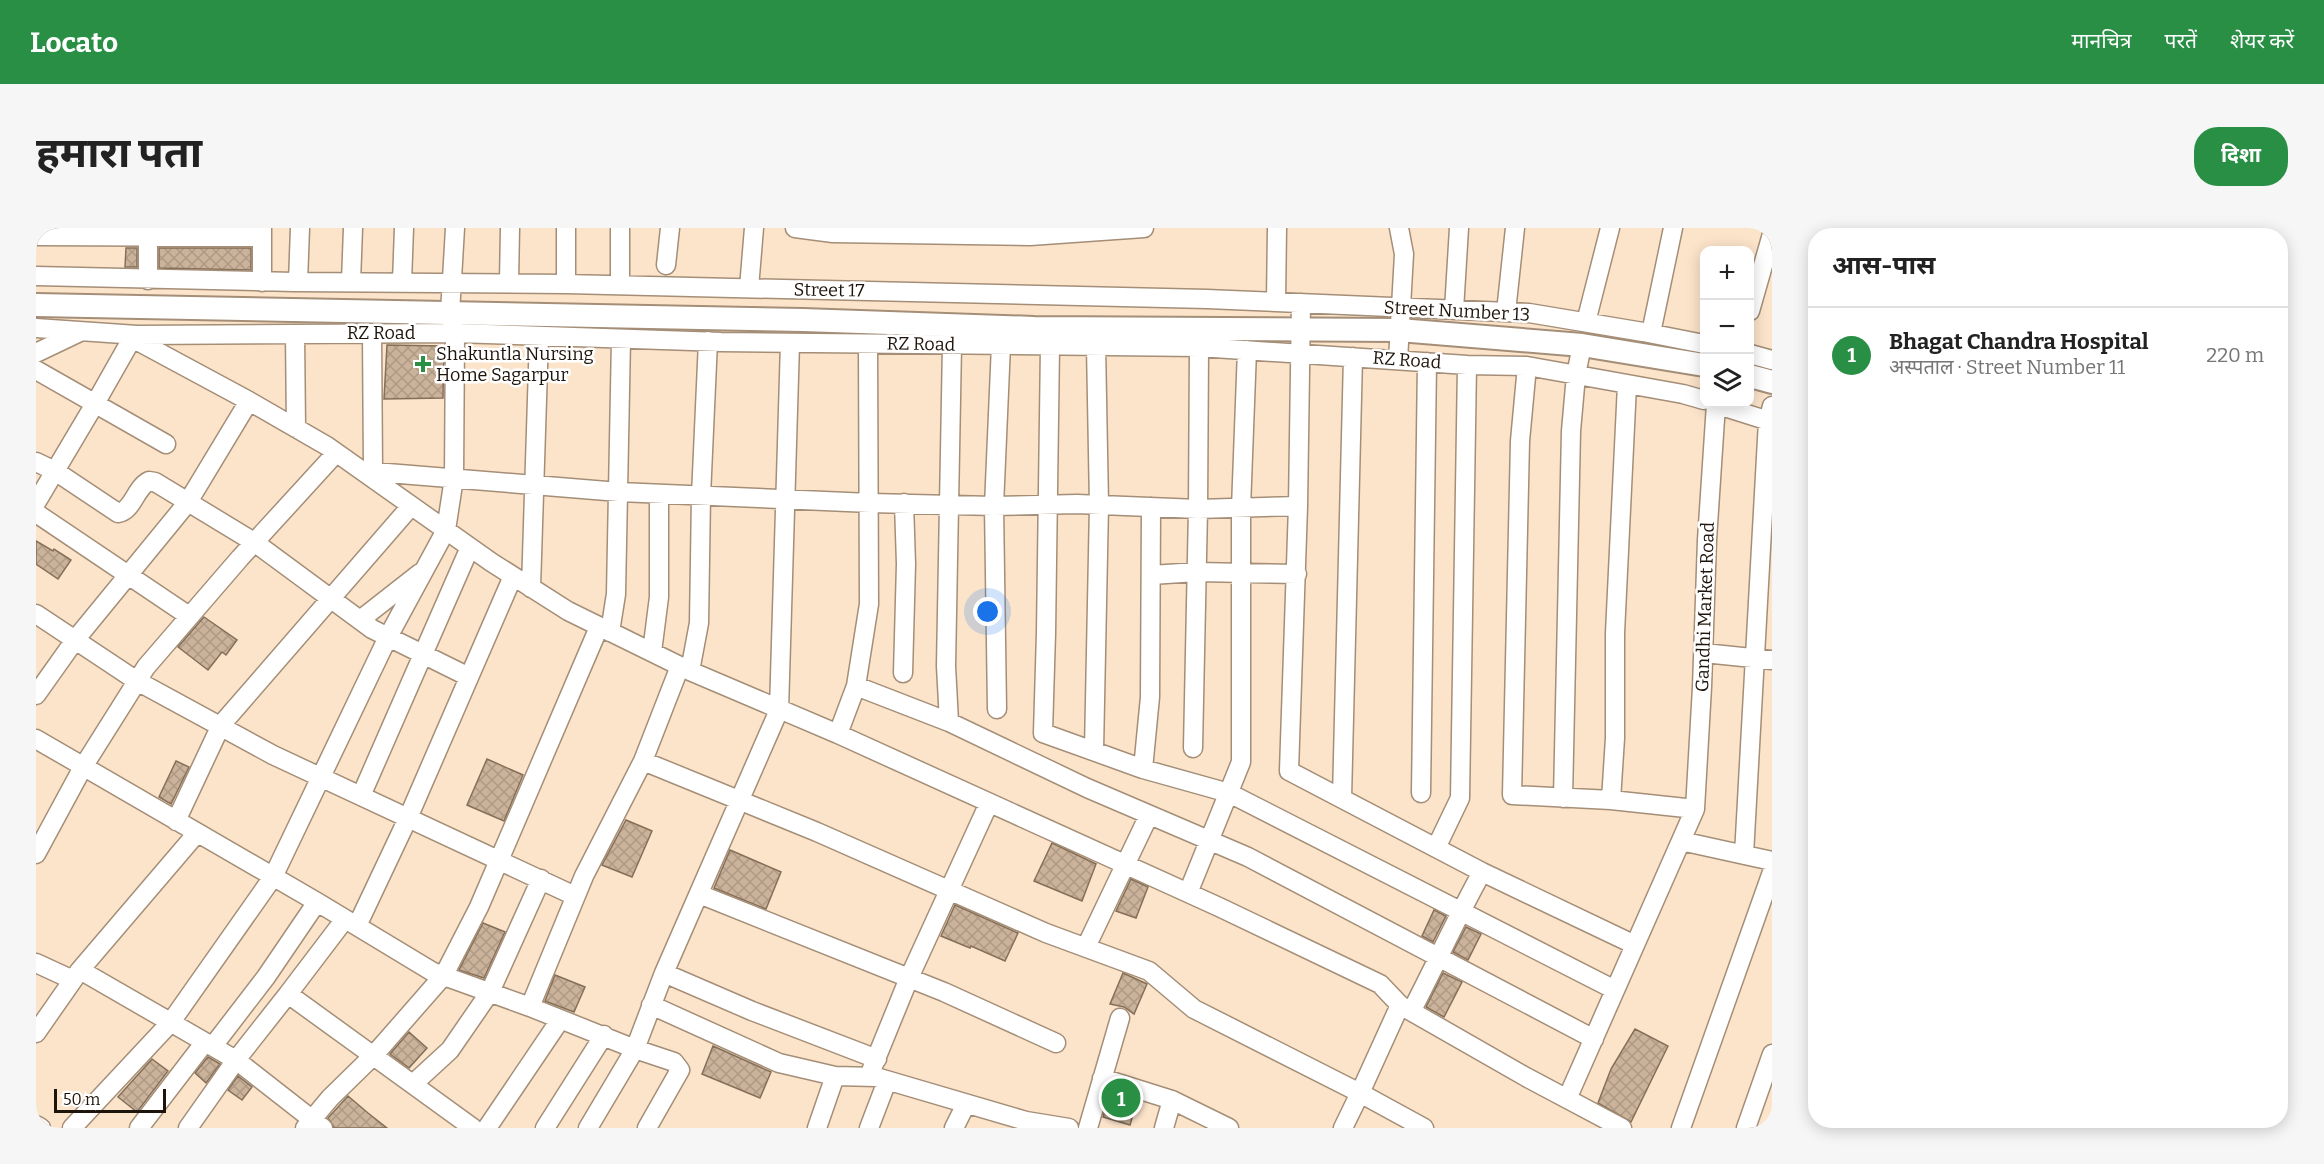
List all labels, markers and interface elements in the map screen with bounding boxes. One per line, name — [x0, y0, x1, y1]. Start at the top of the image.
text: Locato — [30, 26, 118, 59]
text: मानचित्र — [2072, 28, 2132, 54]
text: परतें — [2165, 28, 2197, 54]
text: शेयर करें — [2230, 28, 2294, 54]
button: दिशा — [2194, 127, 2288, 186]
text: हमारा पता — [36, 128, 202, 178]
map controls — [1700, 246, 1754, 408]
button: + — [1700, 246, 1754, 300]
text: आस-पास — [1832, 250, 1935, 281]
street label: Street 17 — [794, 278, 864, 302]
street label: Street Number 13 — [1383, 296, 1531, 326]
button: − — [1700, 300, 1754, 354]
street label: RZ Road — [347, 322, 416, 344]
text: Bhagat Chandra Hospital — [1889, 328, 2149, 355]
street label: RZ Road — [886, 332, 956, 356]
place label: Shakuntla Nursing Home Sagarpur — [436, 343, 594, 386]
text: 1 — [1847, 343, 1856, 367]
text: 220 m — [2206, 343, 2264, 367]
street label: RZ Road — [1372, 347, 1442, 373]
button: layers — [1700, 354, 1754, 408]
marker: Shakuntla Nursing Home Sagarpur — [414, 355, 432, 373]
text: अस्पताल · Street Number 11 — [1889, 355, 2125, 379]
street label: Gandhi Market Road — [1691, 521, 1719, 692]
your location — [973, 597, 1002, 626]
pin: 1 — [1102, 1076, 1140, 1120]
scale bar — [54, 1086, 166, 1114]
text: 50 m — [63, 1090, 100, 1109]

